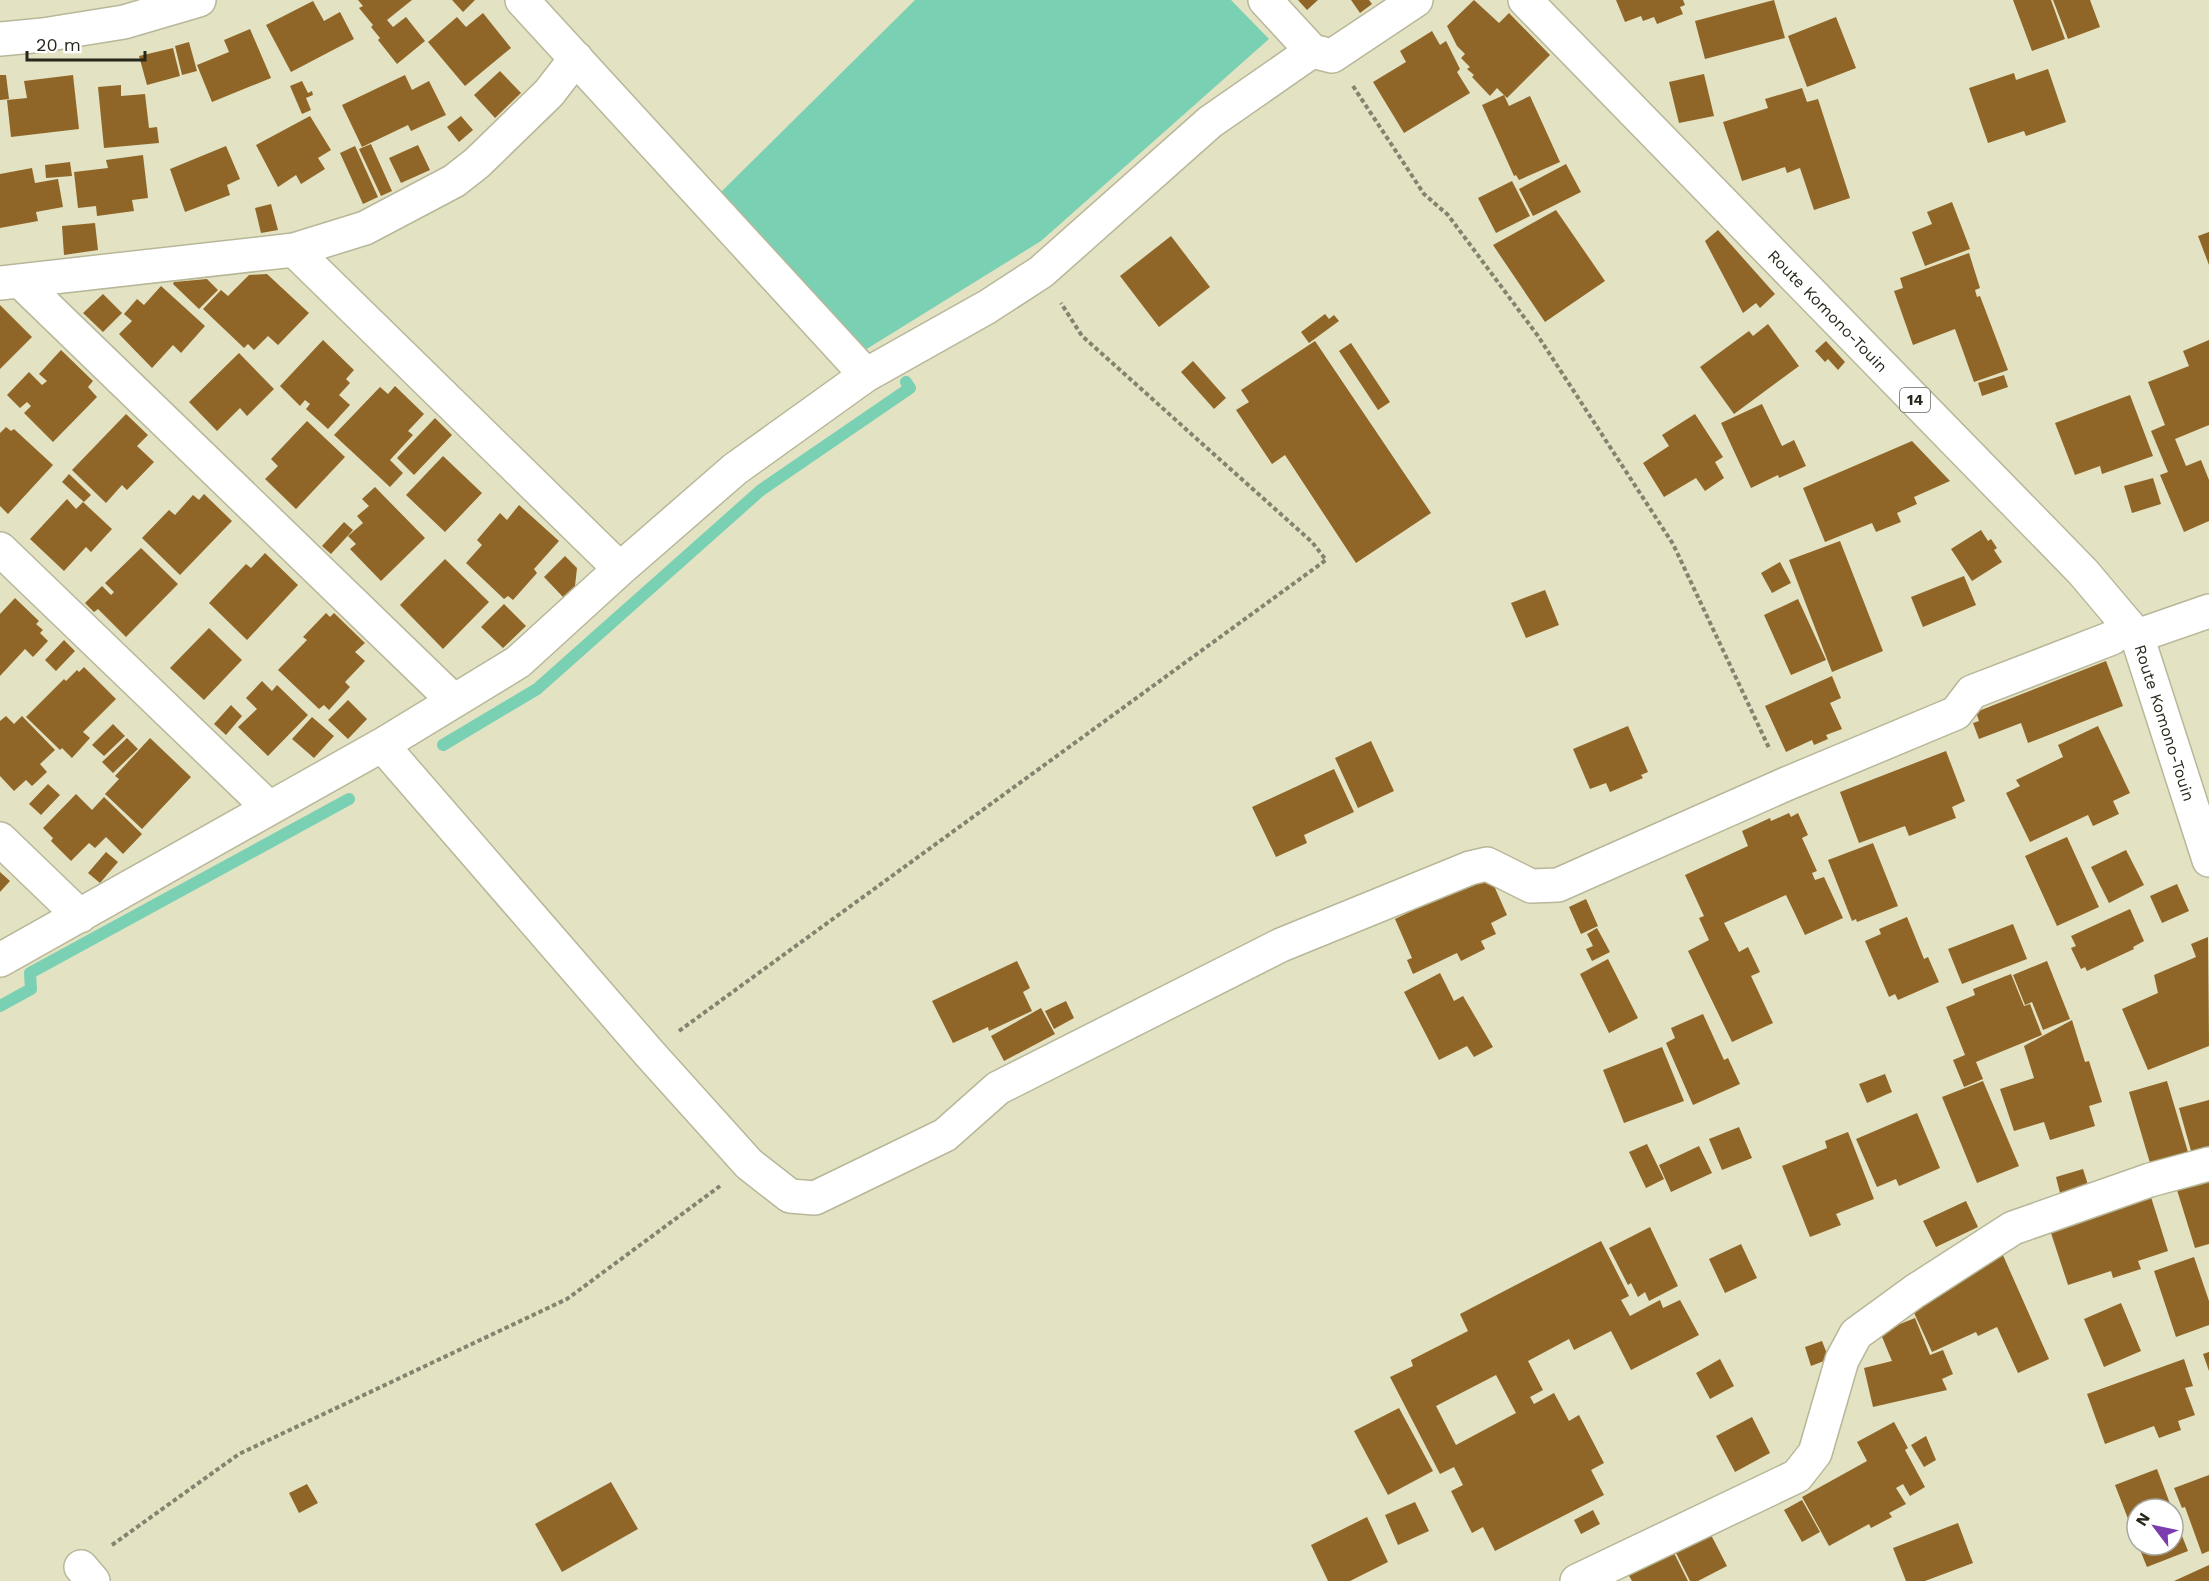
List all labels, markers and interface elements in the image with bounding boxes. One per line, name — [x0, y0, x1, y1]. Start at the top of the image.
scale bar — [27, 24, 146, 62]
text: 20 m — [36, 34, 81, 55]
street label: Route Komono-Touin — [1764, 246, 1892, 376]
road number: 14 — [1900, 388, 1930, 412]
street label: Route Komono-Touin — [2130, 642, 2198, 804]
north arrow — [2125, 1497, 2185, 1557]
text: N — [2132, 1509, 2154, 1529]

